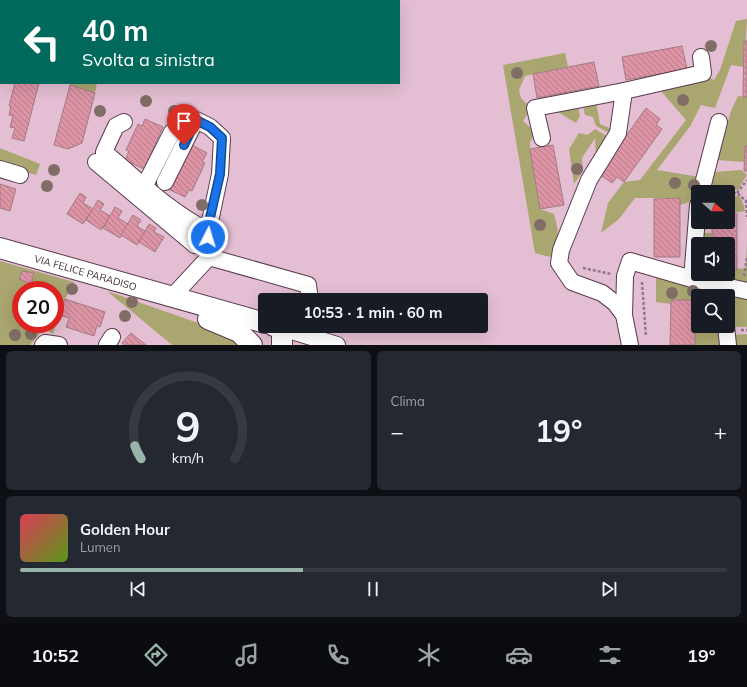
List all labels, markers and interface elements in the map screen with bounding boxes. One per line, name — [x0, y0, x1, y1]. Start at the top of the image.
text: 40 m — [82, 13, 148, 48]
icon: left — [16, 16, 68, 68]
text: Svolta a sinistra — [82, 48, 215, 71]
pin — [167, 104, 201, 145]
icon: arrive — [173, 110, 195, 132]
north arrow — [691, 185, 735, 229]
map controls — [691, 185, 735, 333]
position arrow — [187, 216, 229, 258]
button: sound — [691, 237, 735, 281]
street label: VIA FELICE PARADISO — [33, 252, 138, 293]
speed limit sign: 20 — [12, 281, 64, 333]
button: search — [691, 289, 735, 333]
text: 10:53 · 1 min · 60 m — [304, 303, 442, 322]
text: Clima — [391, 393, 425, 409]
text: 9 — [176, 399, 201, 451]
text: 19° — [535, 412, 582, 450]
text: − — [391, 418, 404, 446]
text: + — [714, 418, 727, 446]
text: km/h — [172, 448, 204, 466]
text: Golden Hour — [80, 520, 170, 539]
text: Lumen — [80, 539, 121, 555]
icon: previous — [127, 578, 149, 600]
icon: pause — [362, 578, 384, 600]
icon: next — [598, 578, 620, 600]
icon: directions — [142, 641, 170, 669]
icon: music — [233, 641, 261, 669]
icon: phone — [324, 641, 352, 669]
icon: climate — [415, 641, 443, 669]
icon: car — [505, 641, 533, 669]
icon: filters — [596, 641, 624, 669]
text: 10:52 — [31, 644, 79, 667]
text: 19° — [687, 644, 716, 667]

